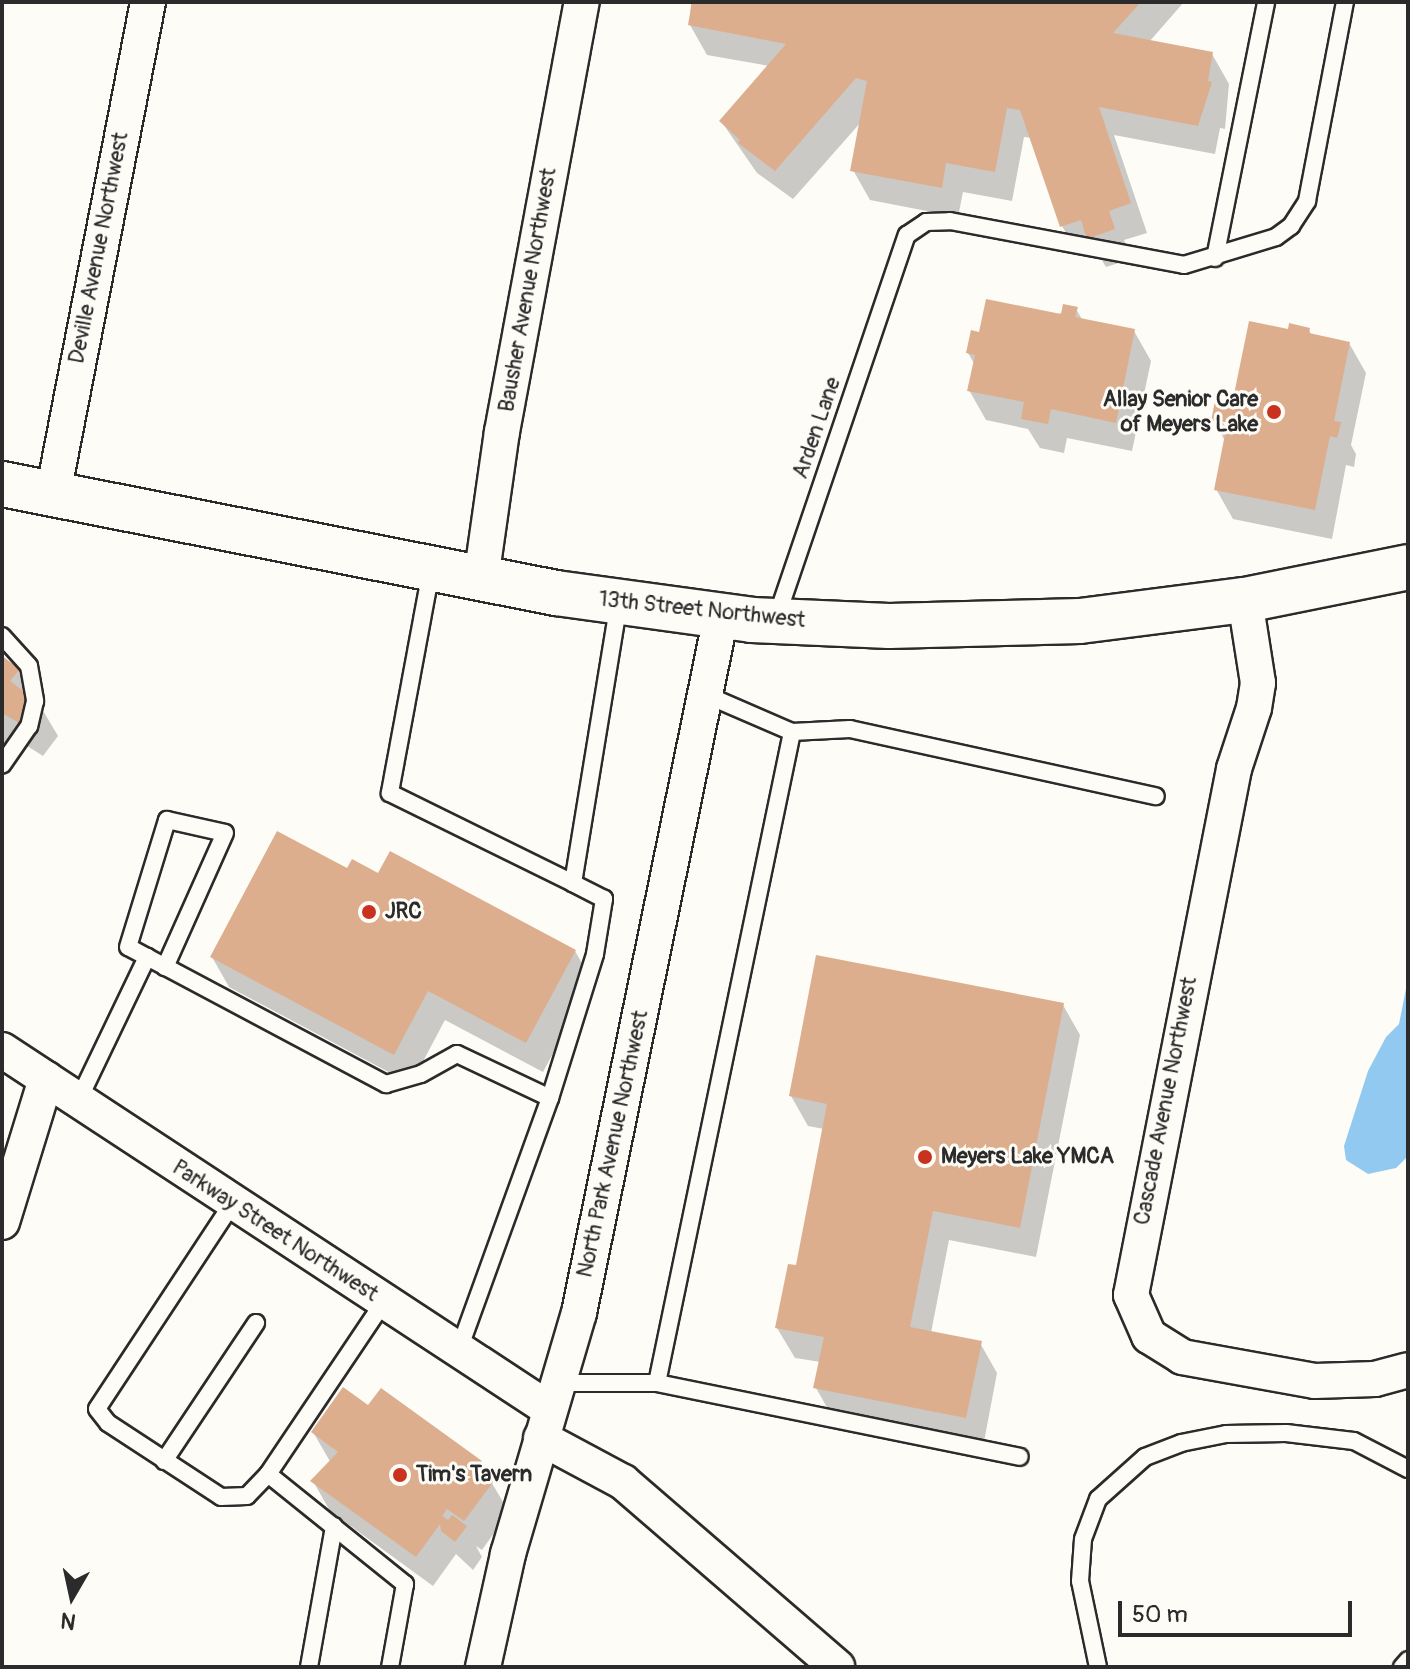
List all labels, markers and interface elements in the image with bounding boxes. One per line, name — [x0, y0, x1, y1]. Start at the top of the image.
street label: Deville Avenue Northwest — [64, 130, 134, 366]
street label: Bausher Avenue Northwest — [494, 166, 562, 414]
street label: Arden Lane — [787, 374, 847, 482]
place label: Allay Senior Care of Meyers Lake — [1103, 386, 1258, 438]
marker: Allay Senior Care of Meyers Lake — [1265, 403, 1283, 421]
street label: 13th Street Northwest — [597, 586, 807, 634]
place label: JRC — [385, 899, 422, 925]
marker: JRC — [360, 903, 378, 921]
street label: Cascade Avenue Northwest — [1129, 975, 1203, 1227]
street label: North Park Avenue Northwest — [572, 1008, 654, 1280]
place label: Meyers Lake YMCA — [941, 1144, 1114, 1170]
marker: Meyers Lake YMCA — [916, 1148, 934, 1166]
street label: Parkway Street Northwest — [167, 1154, 383, 1308]
place label: Tim's Tavern — [416, 1462, 532, 1488]
marker: Tim's Tavern — [391, 1466, 409, 1484]
north arrow — [32, 1557, 112, 1637]
scale bar — [1122, 1585, 1356, 1635]
text: 50 m — [1132, 1600, 1188, 1629]
text: N — [59, 1606, 78, 1636]

